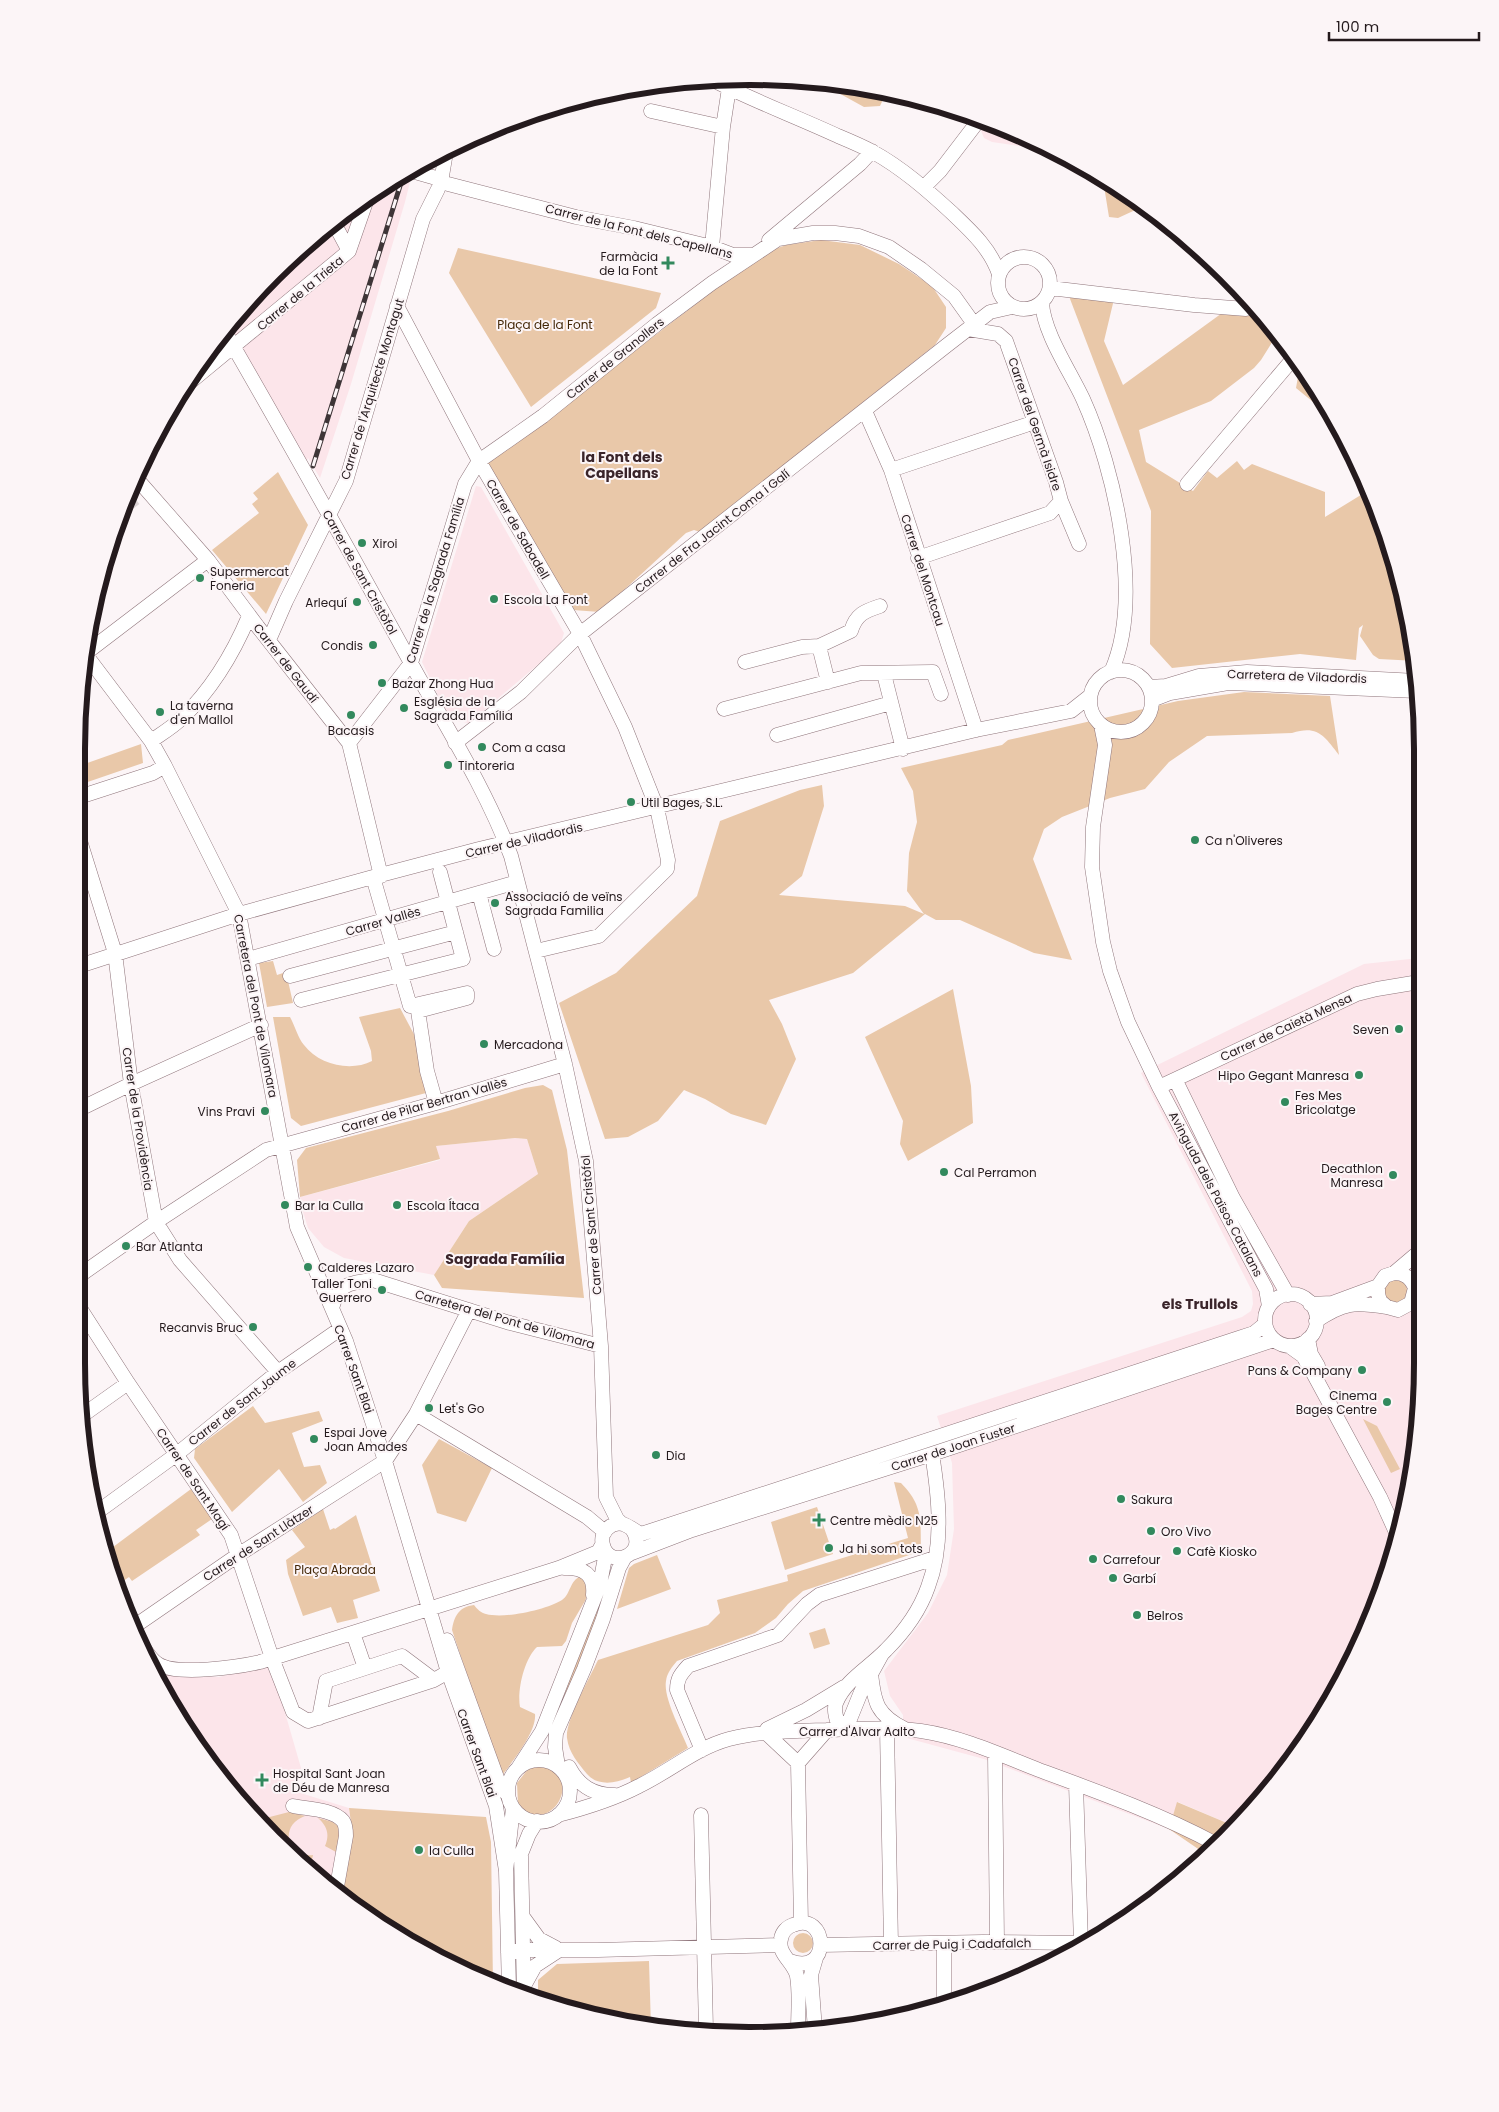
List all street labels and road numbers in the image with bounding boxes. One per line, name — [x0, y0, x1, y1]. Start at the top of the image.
street label: Carrer de la Font dels Capellans — [544, 199, 734, 263]
street label: Carrer de la Trieta — [253, 252, 347, 334]
street label: Carrer de l'Arquitecte Montagut — [336, 296, 408, 482]
street label: Carrer de Granollers — [562, 313, 668, 403]
street label: Carrer del Germà Isidre — [1004, 355, 1066, 493]
street label: Carrer de Fra Jacint Coma i Galí — [631, 465, 793, 597]
street label: Carrer de Sabadell — [482, 476, 554, 582]
street label: Carrer de la Sagrada Família — [402, 495, 468, 665]
street label: Carrer de Sant Cristòfol — [319, 507, 401, 637]
street label: Carrer del Montcau — [897, 512, 949, 628]
street label: Carrer de Gaudí — [250, 620, 322, 706]
street label: Carretera de Viladordis — [1227, 665, 1367, 687]
street label: Carrer de Viladordis — [464, 818, 584, 862]
street label: Carrer Vallès — [344, 902, 422, 940]
street label: Carretera del Pont de Vilomara — [230, 913, 282, 1099]
street label: Carrer de Caietà Mensa — [1217, 989, 1355, 1065]
street label: Carrer de la Providència — [118, 1046, 158, 1192]
street label: Carrer de Pilar Bertran Vallès — [339, 1073, 509, 1137]
street label: Avinguda dels Països Catalans — [1165, 1108, 1267, 1280]
street label: Carrer de Sant Cristòfol — [576, 1154, 606, 1296]
street label: Carretera del Pont de Vilomara — [413, 1285, 597, 1353]
street label: Carrer Sant Blai — [330, 1322, 378, 1416]
street label: Carrer de Sant Jaume — [185, 1354, 299, 1450]
street label: Carrer de Joan Fuster — [889, 1419, 1018, 1475]
street label: Carrer de Sant Magí — [152, 1424, 234, 1534]
street label: Carrer de Sant Llàtzer — [199, 1501, 317, 1585]
street label: Carrer Sant Blai — [453, 1706, 501, 1800]
street label: Carrer d'Alvar Aalto — [799, 1723, 915, 1740]
street label: Carrer de Puig i Cadafalch — [872, 1934, 1032, 1954]

